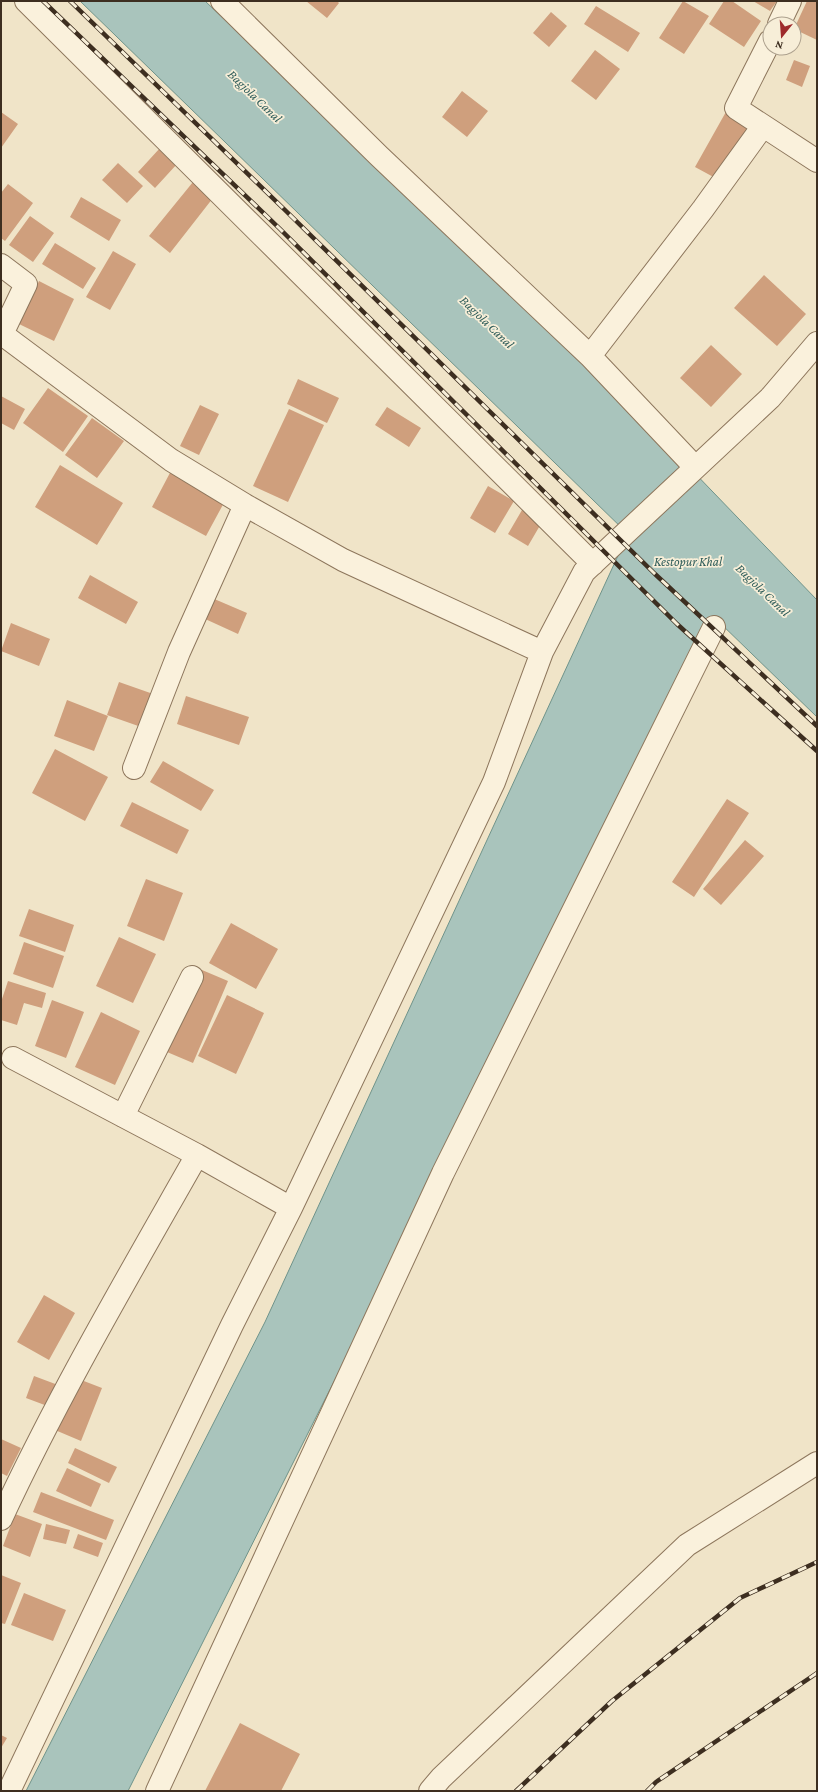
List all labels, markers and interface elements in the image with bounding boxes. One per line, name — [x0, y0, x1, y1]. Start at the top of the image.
north arrow — [762, 16, 802, 56]
text: N — [773, 39, 784, 52]
water label: Bagjola Canal — [224, 67, 286, 127]
water label: Bagjola Canal — [456, 293, 518, 353]
water label: Kestopur Khal — [654, 554, 723, 569]
water label: Bagjola Canal — [732, 561, 794, 621]

